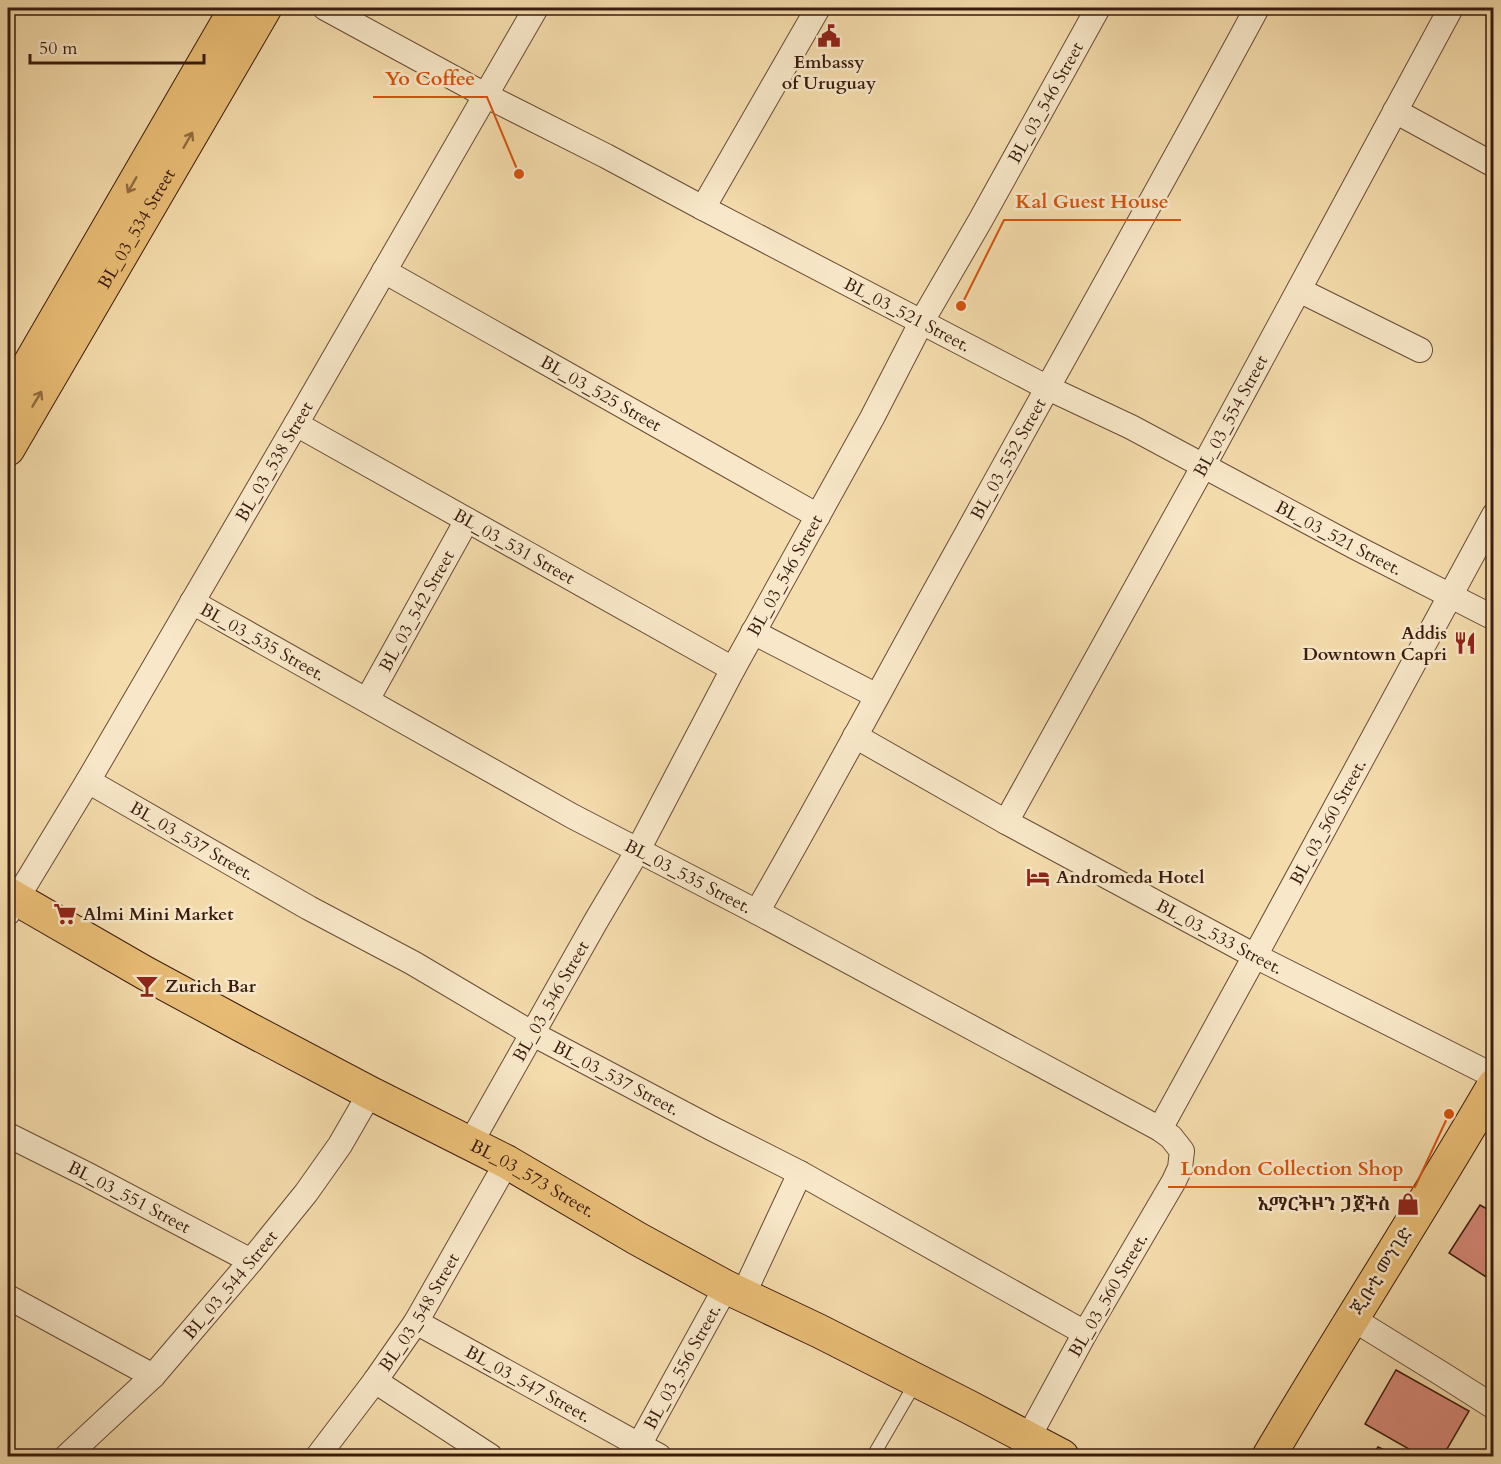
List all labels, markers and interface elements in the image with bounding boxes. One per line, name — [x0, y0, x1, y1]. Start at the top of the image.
public building icon: Embassy of Uruguay — [816, 23, 842, 49]
scale bar — [30, 27, 204, 65]
text: 50 m — [39, 36, 78, 61]
street label: BL_03_546 Street — [1002, 37, 1090, 168]
place label: Embassy of Uruguay — [782, 50, 877, 96]
callout: Yo Coffee — [373, 59, 487, 97]
text: Yo Coffee — [385, 65, 475, 92]
one-way arrow — [183, 132, 195, 149]
street label: BL_03_534 Street — [92, 164, 182, 294]
one-way arrow — [125, 176, 137, 193]
callout: Kal Guest House — [1004, 182, 1181, 220]
text: Kal Guest House — [1015, 188, 1169, 215]
street label: BL_03_521 Street. — [839, 272, 975, 358]
street label: BL_03_525 Street — [536, 350, 666, 438]
street label: BL_03_554 Street — [1188, 350, 1274, 482]
one-way arrow — [32, 391, 44, 408]
street label: BL_03_552 Street — [965, 394, 1052, 524]
street label: BL_03_538 Street — [230, 397, 319, 527]
street label: BL_03_521 Street. — [1271, 495, 1406, 582]
street label: BL_03_531 Street — [449, 503, 579, 591]
street label: BL_03_546 Street — [742, 510, 829, 641]
street label: BL_03_542 Street — [373, 546, 461, 676]
street label: BL_03_535 Street. — [195, 597, 329, 687]
place label: Addis Downtown Capri — [1302, 621, 1447, 667]
restaurant icon: Addis Downtown Capri — [1452, 630, 1478, 656]
street label: BL_03_560 Street. — [1284, 755, 1372, 890]
street label: BL_03_537 Street. — [125, 796, 259, 887]
street label: BL_03_535 Street. — [620, 833, 756, 920]
hotel icon: Andromeda Hotel — [1025, 864, 1051, 890]
place label: Andromeda Hotel — [1056, 865, 1205, 890]
street label: BL_03_533 Street. — [1152, 893, 1287, 981]
supermarket icon: Almi Mini Market — [52, 901, 78, 927]
place label: Almi Mini Market — [83, 902, 234, 927]
street label: BL_03_546 Street — [507, 936, 595, 1067]
bar icon: Zurich Bar — [134, 973, 160, 999]
place label: Zurich Bar — [165, 974, 257, 999]
street label: BL_03_537 Street. — [548, 1035, 684, 1122]
street label: BL_03_573 Street. — [466, 1134, 600, 1224]
callout: London Collection Shop — [1168, 1149, 1415, 1187]
street label: BL_03_551 Street — [63, 1155, 195, 1240]
text: London Collection Shop — [1180, 1155, 1404, 1182]
shop icon: ኢማርትዞን ጋጀትስ — [1395, 1191, 1421, 1217]
place label: ኢማርትዞን ጋጀትስ — [1258, 1192, 1390, 1217]
street label: ጂቡቲ መንገድ — [1346, 1222, 1420, 1320]
street label: BL_03_544 Street — [178, 1225, 284, 1345]
street label: BL_03_560 Street. — [1063, 1228, 1154, 1362]
street label: BL_03_548 Street — [373, 1248, 466, 1377]
street label: BL_03_556 Street. — [638, 1300, 727, 1434]
street label: BL_03_547 Street. — [461, 1340, 595, 1429]

